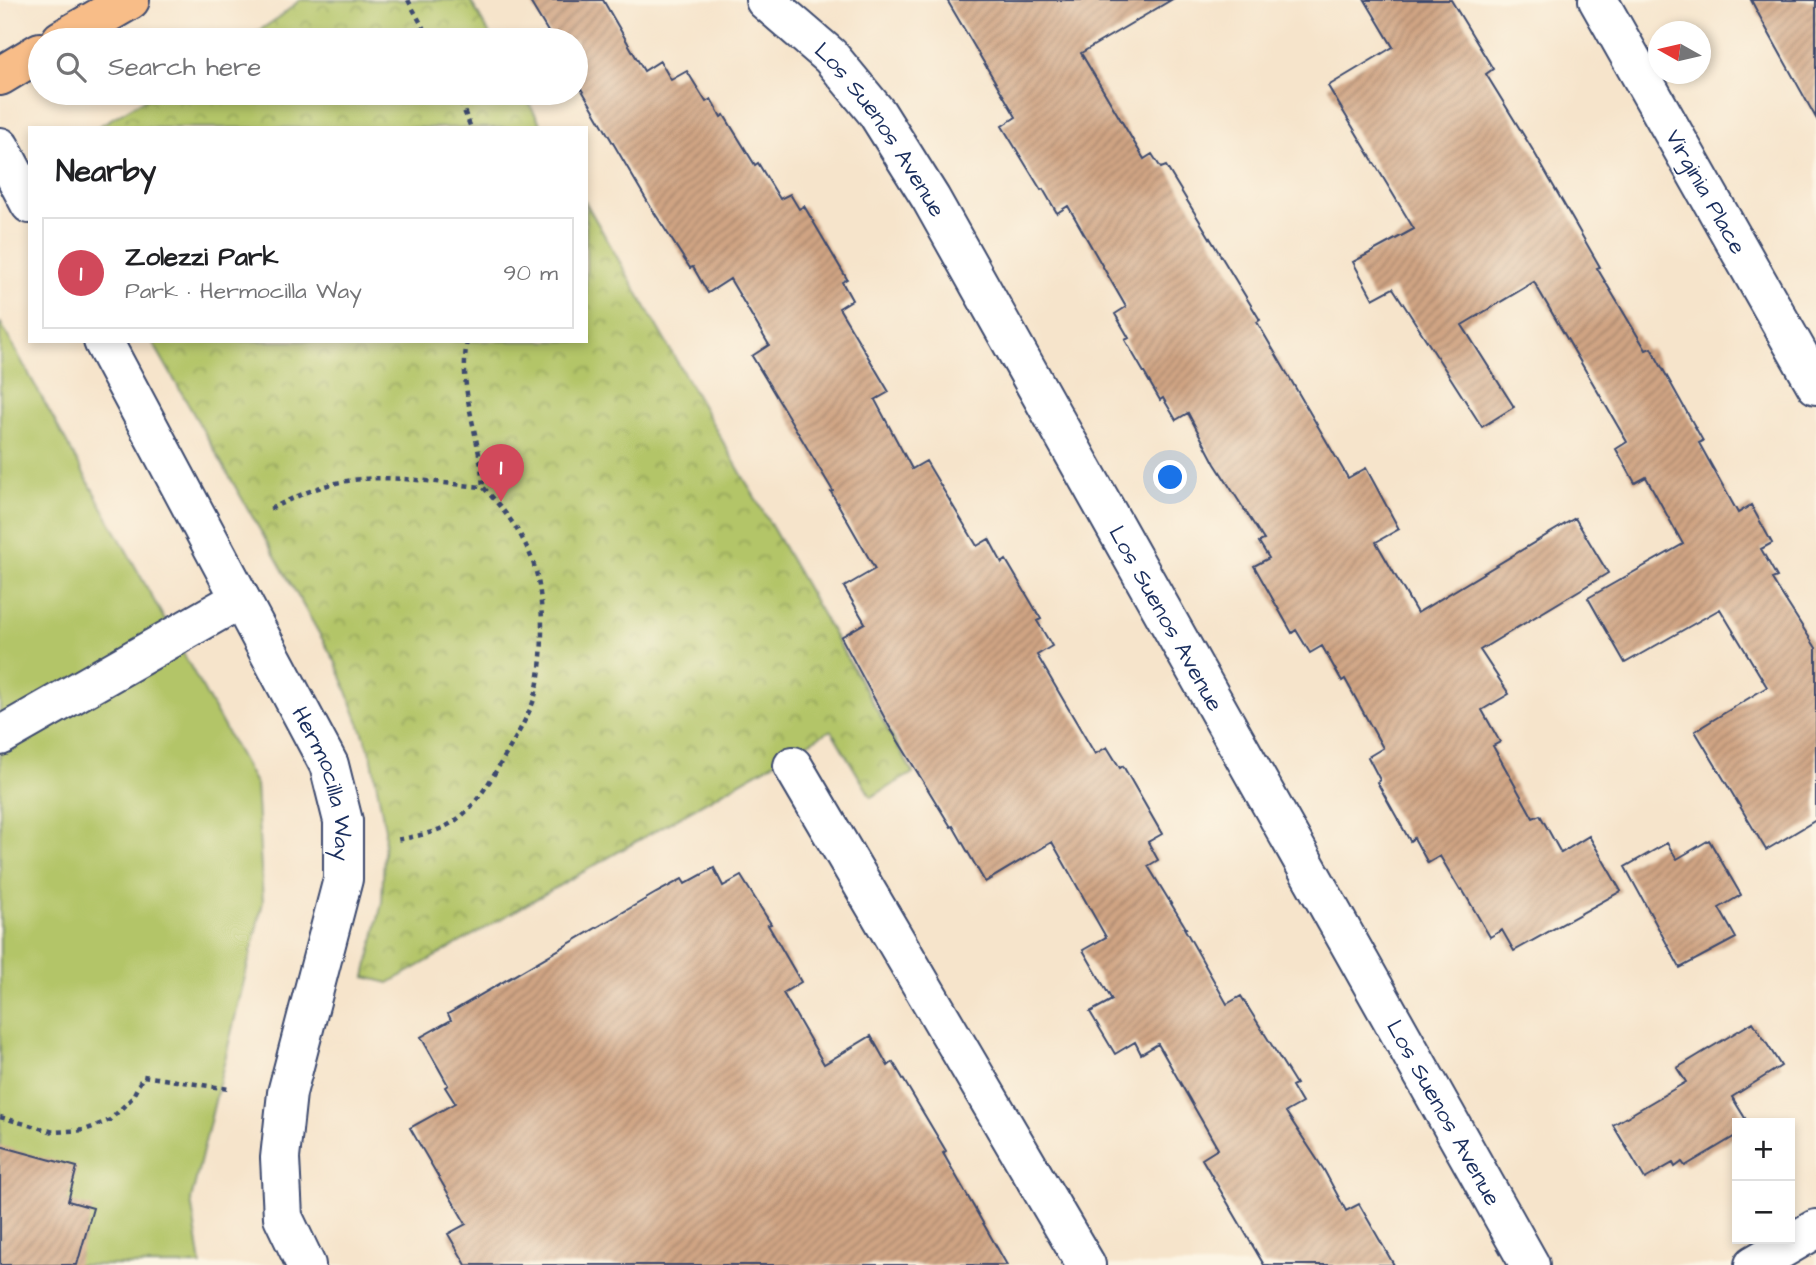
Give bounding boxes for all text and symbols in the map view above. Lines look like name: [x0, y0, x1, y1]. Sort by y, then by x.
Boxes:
north arrow: [1648, 21, 1711, 84]
search box: [28, 28, 588, 105]
street label: Los Suenos Avenue: [807, 35, 953, 223]
icon: search: [52, 48, 90, 86]
text: Search here: [108, 49, 261, 85]
street label: Virginia Place: [1657, 124, 1754, 260]
text: Nearby: [56, 151, 156, 193]
text: Zolezzi Park: [125, 239, 278, 275]
text: 1: [80, 257, 82, 289]
text: 90 m: [503, 257, 558, 289]
text: Park · Hermocilla Way: [125, 275, 362, 307]
pin: 1: [478, 444, 524, 502]
your location: [1153, 460, 1187, 494]
street label: Los Suenos Avenue: [1101, 520, 1231, 717]
street label: Hermocilla Way: [284, 701, 358, 861]
street label: Los Suenos Avenue: [1378, 1014, 1508, 1212]
map controls: [1732, 1118, 1795, 1244]
button: +: [1732, 1118, 1795, 1181]
button: −: [1732, 1181, 1795, 1244]

